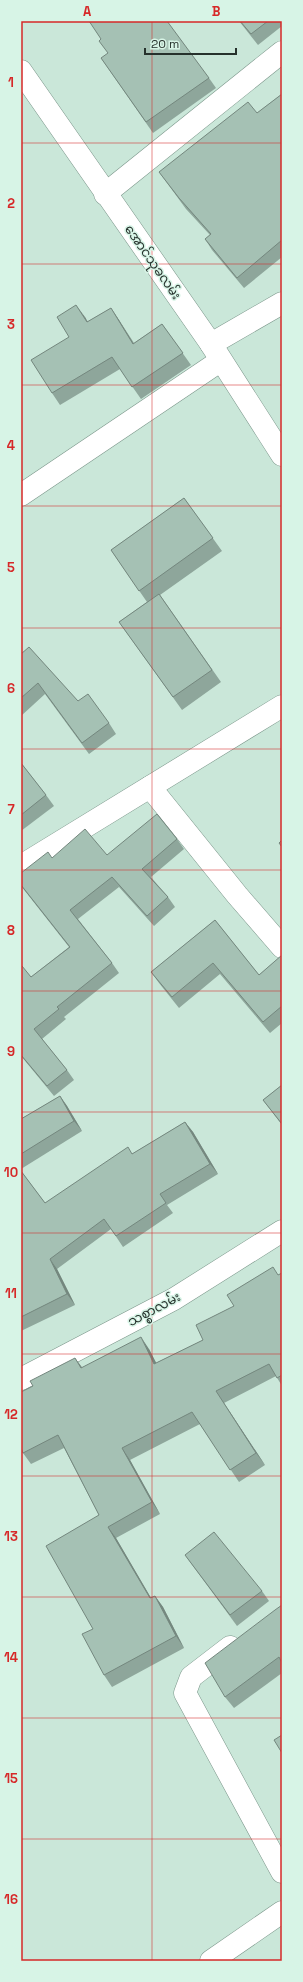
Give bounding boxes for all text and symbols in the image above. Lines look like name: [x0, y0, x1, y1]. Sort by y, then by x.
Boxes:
text: A: [83, 3, 92, 20]
text: B: [212, 3, 221, 20]
scale bar: [145, 30, 236, 56]
text: 20 m: [151, 36, 179, 52]
text: 1: [8, 74, 14, 91]
text: 2: [7, 195, 15, 212]
street label: အောင်သုခလမ်း: [119, 221, 185, 304]
text: 3: [7, 316, 15, 333]
text: 4: [7, 437, 15, 454]
text: 5: [7, 559, 15, 576]
text: 6: [7, 680, 15, 697]
text: 7: [7, 801, 15, 818]
text: 8: [7, 922, 15, 939]
text: 9: [7, 1043, 15, 1060]
text: 10: [4, 1164, 18, 1181]
text: 11: [5, 1285, 17, 1302]
street label: သစ္စာလမ်း: [125, 1288, 184, 1332]
text: 12: [4, 1406, 18, 1423]
text: 13: [4, 1528, 18, 1545]
text: 14: [4, 1649, 18, 1666]
text: 15: [4, 1770, 18, 1787]
text: 16: [4, 1891, 18, 1908]

